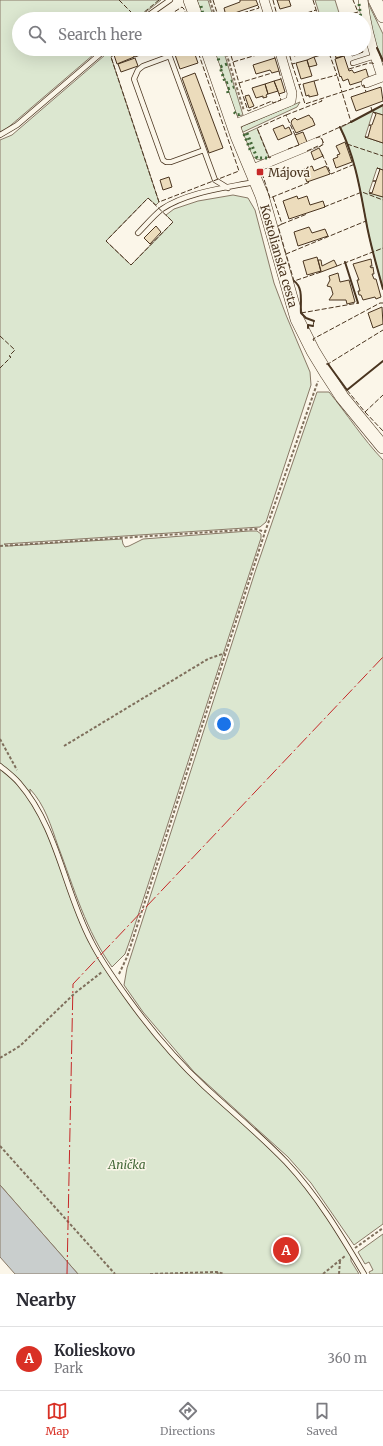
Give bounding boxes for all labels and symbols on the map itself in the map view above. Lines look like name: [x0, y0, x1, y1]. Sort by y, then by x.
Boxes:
place label: Májová: [268, 165, 311, 180]
marker: Májová: [255, 167, 265, 177]
street label: Kostolianska cesta: [257, 203, 301, 310]
your location: [214, 714, 234, 734]
park label: Anička: [107, 1157, 146, 1172]
pin: A: [273, 1235, 299, 1265]

